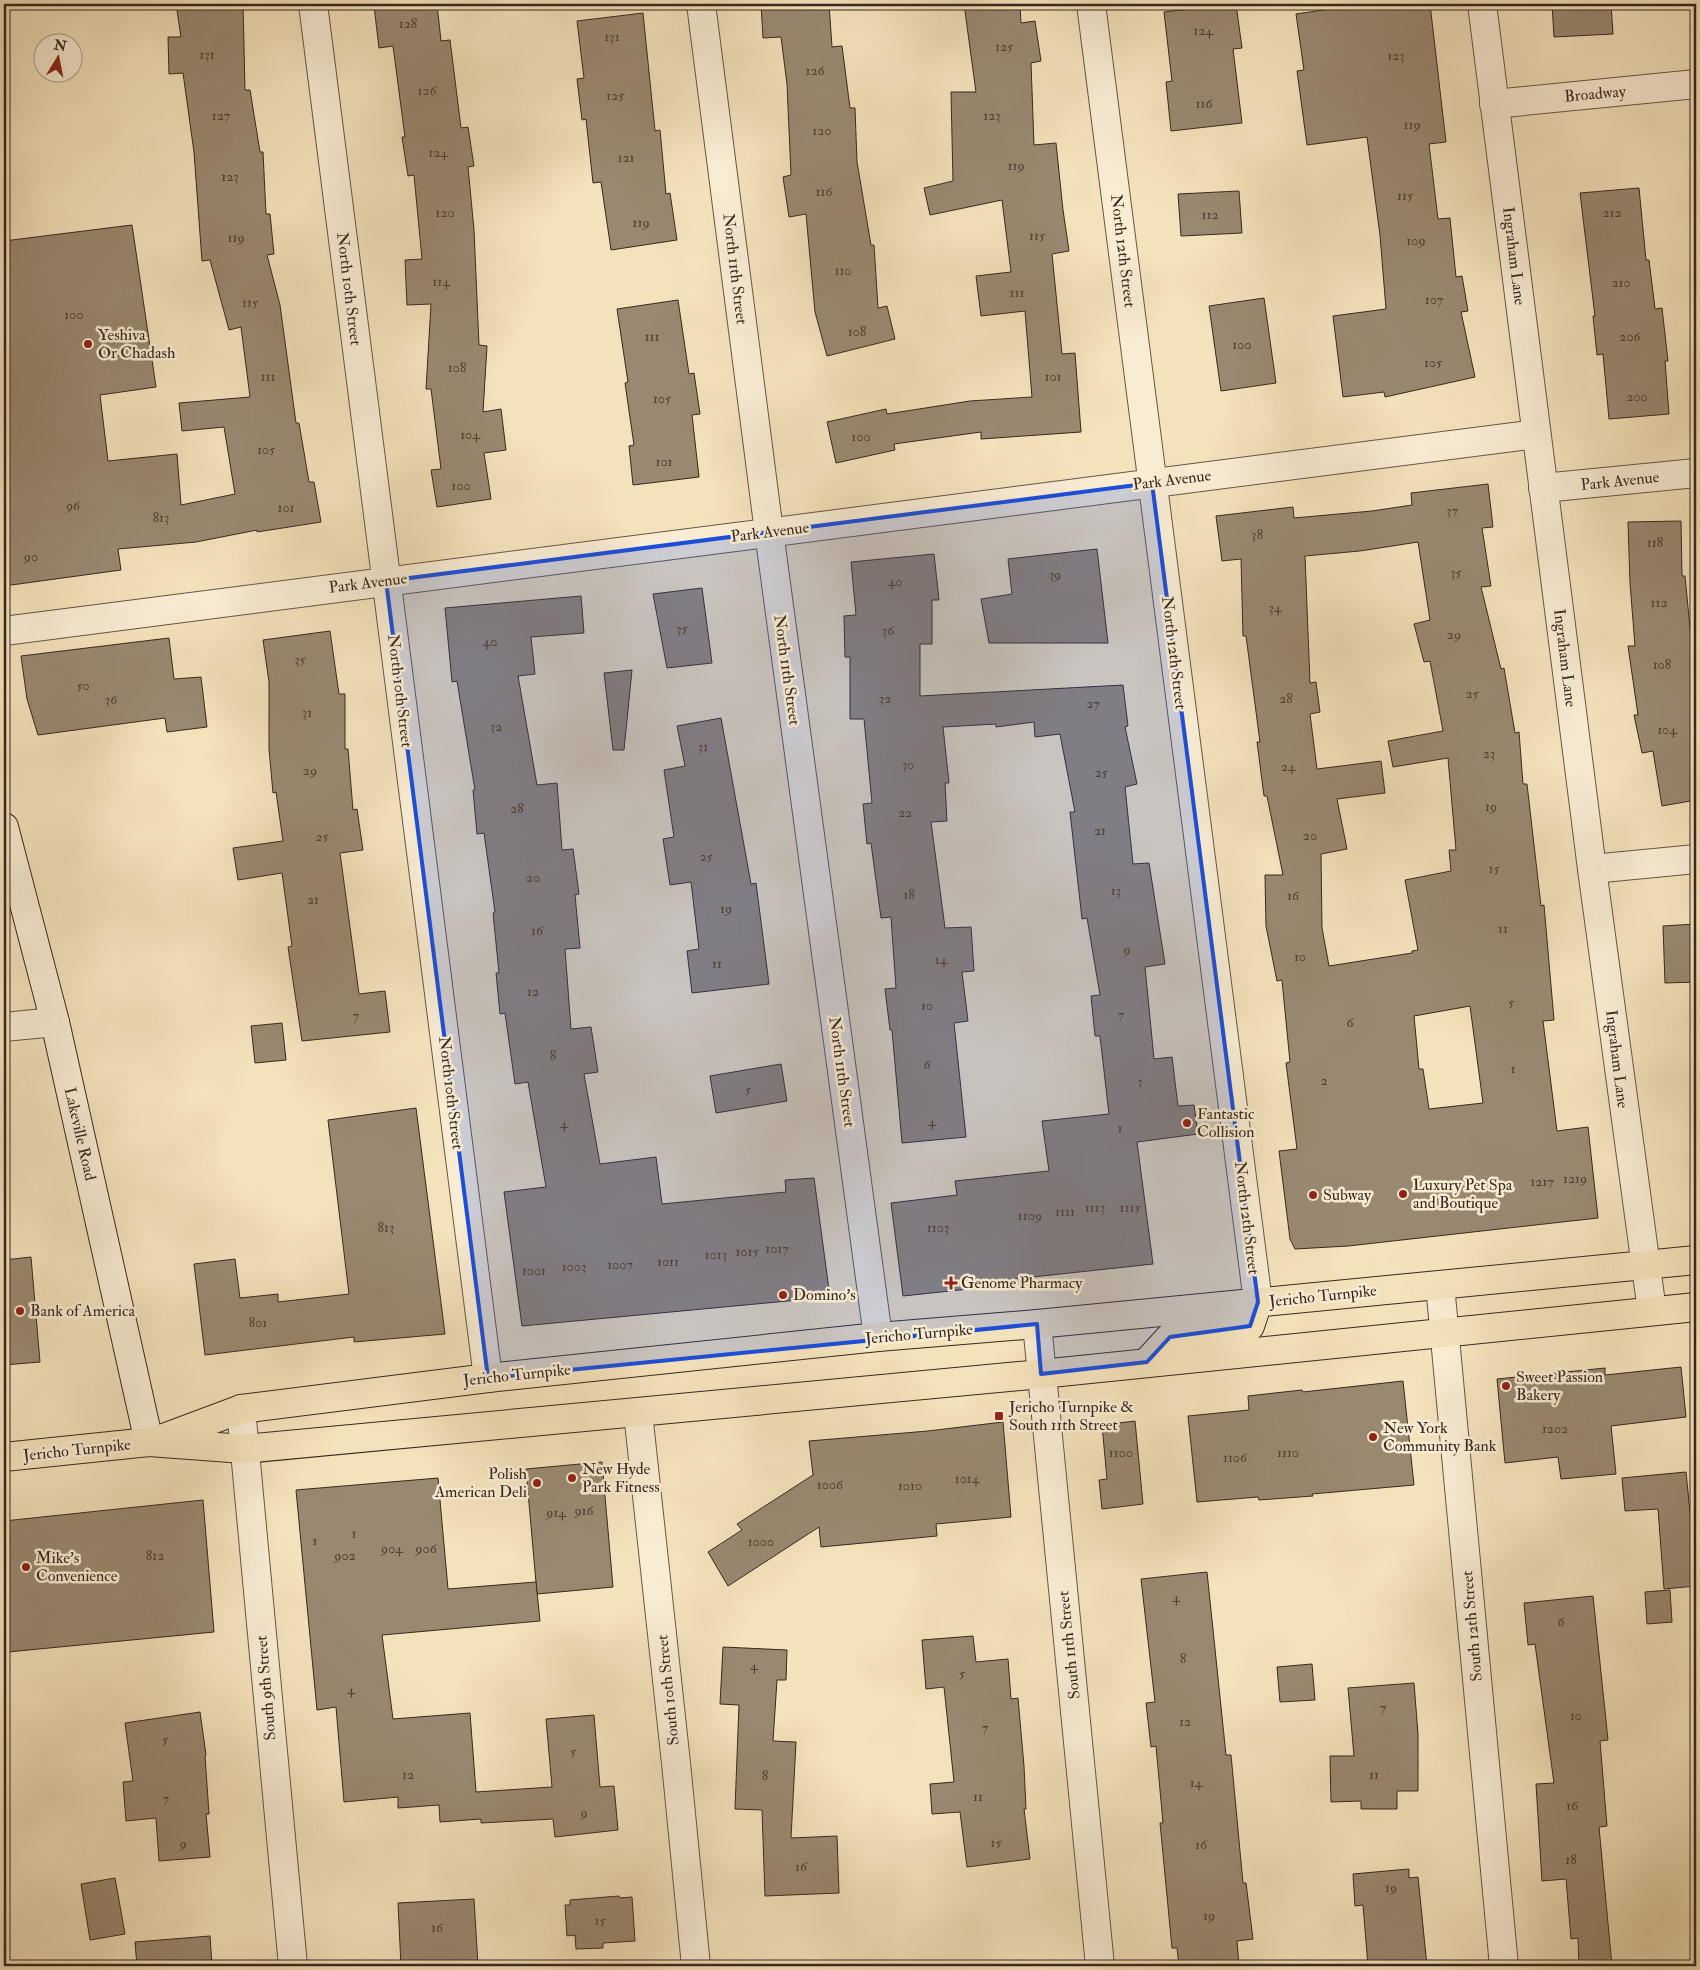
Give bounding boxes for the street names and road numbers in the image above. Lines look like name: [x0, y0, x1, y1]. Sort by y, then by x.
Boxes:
street label: Broadway: [1563, 81, 1628, 107]
street label: North 12th Street: [1106, 193, 1140, 309]
street label: Ingraham Lane: [1498, 206, 1530, 307]
street label: North 11th Street: [718, 212, 752, 326]
street label: North 10th Street: [332, 231, 366, 347]
street label: Park Avenue: [1132, 465, 1213, 495]
street label: Park Avenue: [1580, 467, 1661, 495]
street label: Park Avenue: [730, 517, 811, 547]
street label: Park Avenue: [328, 568, 409, 598]
street label: North 12th Street: [1157, 595, 1191, 711]
street label: Ingraham Lane: [1549, 608, 1581, 709]
street label: North 11th Street: [769, 613, 805, 727]
street label: North 10th Street: [383, 633, 417, 749]
street label: Ingraham Lane: [1601, 1009, 1633, 1110]
street label: North 11th Street: [824, 1015, 860, 1129]
street label: North 10th Street: [434, 1035, 468, 1151]
street label: Lakeville Road: [60, 1085, 100, 1183]
street label: North 12th Street: [1230, 1160, 1264, 1276]
street label: Jericho Turnpike: [1267, 1280, 1378, 1313]
street label: Jericho Turnpike: [863, 1319, 974, 1350]
street label: Jericho Turnpike: [461, 1359, 572, 1392]
street label: Jericho Turnpike: [21, 1434, 132, 1467]
street label: South 12th Street: [1457, 1570, 1487, 1682]
street label: South 11th Street: [1053, 1590, 1085, 1700]
street label: South 10th Street: [652, 1634, 684, 1746]
street label: South 9th Street: [251, 1635, 281, 1741]

